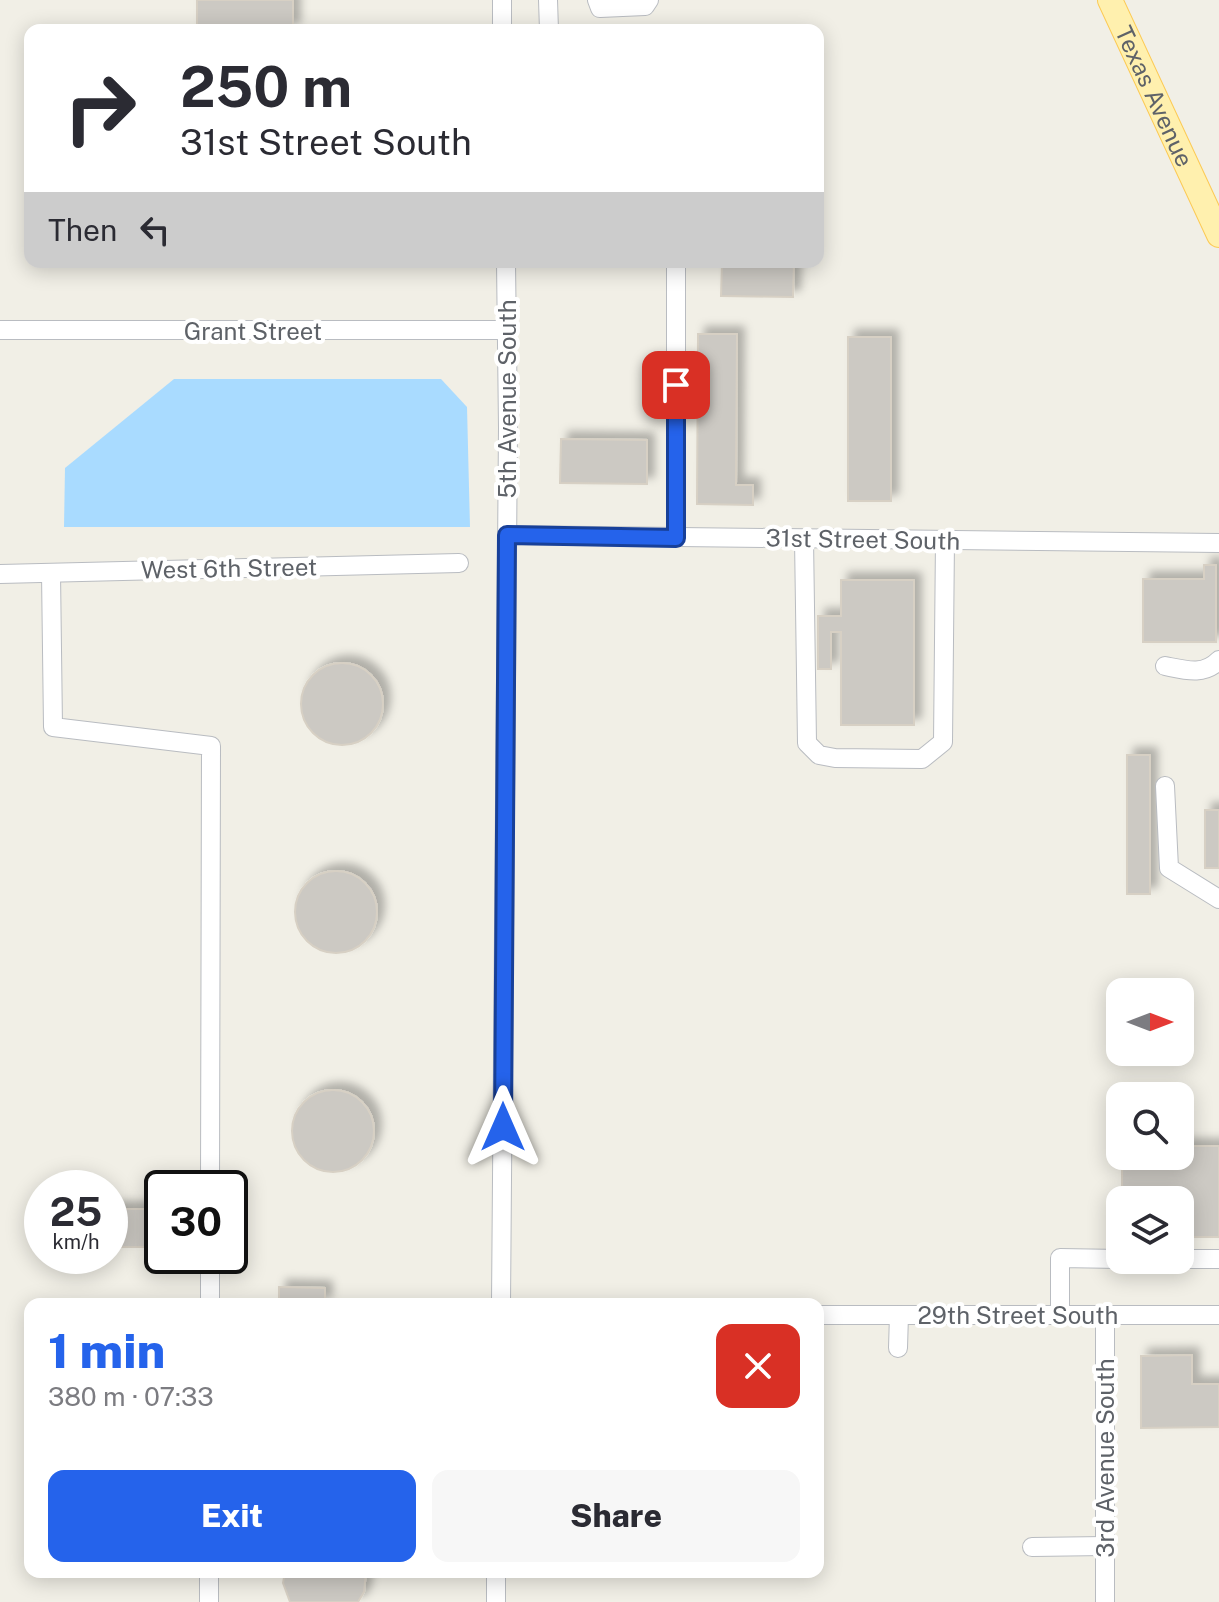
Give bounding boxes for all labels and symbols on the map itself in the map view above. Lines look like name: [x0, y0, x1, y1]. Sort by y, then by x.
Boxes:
street label: Texas Avenue: [1110, 21, 1199, 171]
street label: 5th Avenue South: [493, 299, 521, 499]
street label: Grant Street: [184, 317, 322, 345]
pin: [642, 351, 710, 419]
street label: 31st Street South: [765, 523, 961, 555]
street label: West 6th Street: [141, 552, 317, 584]
north arrow: [1106, 978, 1194, 1066]
position arrow: [461, 1085, 545, 1169]
speed limit sign: 30: [144, 1170, 248, 1274]
street label: 29th Street South: [918, 1301, 1118, 1329]
street label: 3rd Avenue South: [1091, 1358, 1119, 1558]

